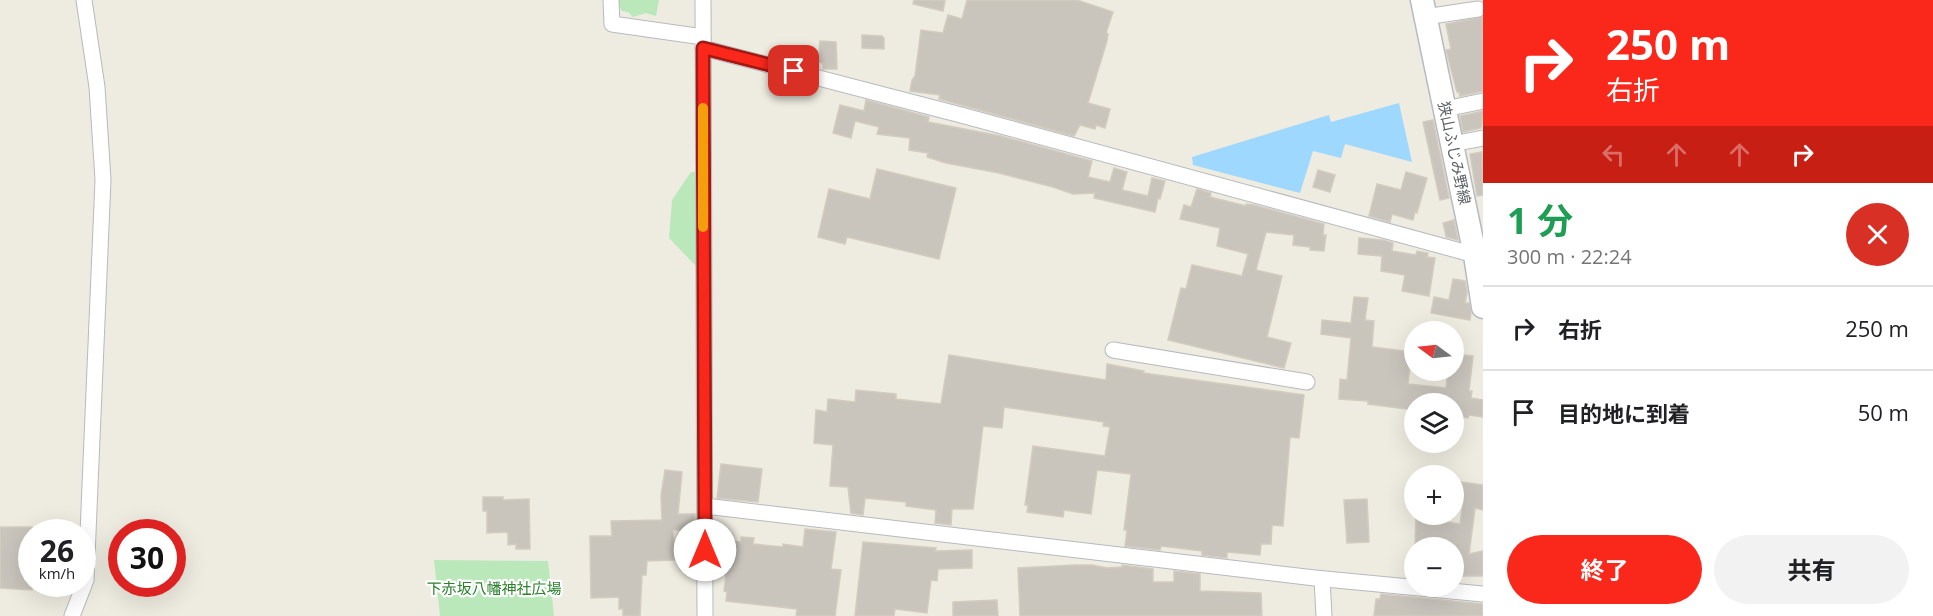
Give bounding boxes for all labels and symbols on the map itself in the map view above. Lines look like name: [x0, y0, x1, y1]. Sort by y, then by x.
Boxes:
pin: [768, 45, 819, 96]
street label: 狭山ふじみ野線: [1434, 99, 1476, 206]
north arrow: [1404, 321, 1464, 381]
position arrow: [673, 518, 737, 582]
speed limit sign: 30: [108, 519, 186, 597]
park label: 下赤坂八幡神社広場: [426, 578, 562, 598]

